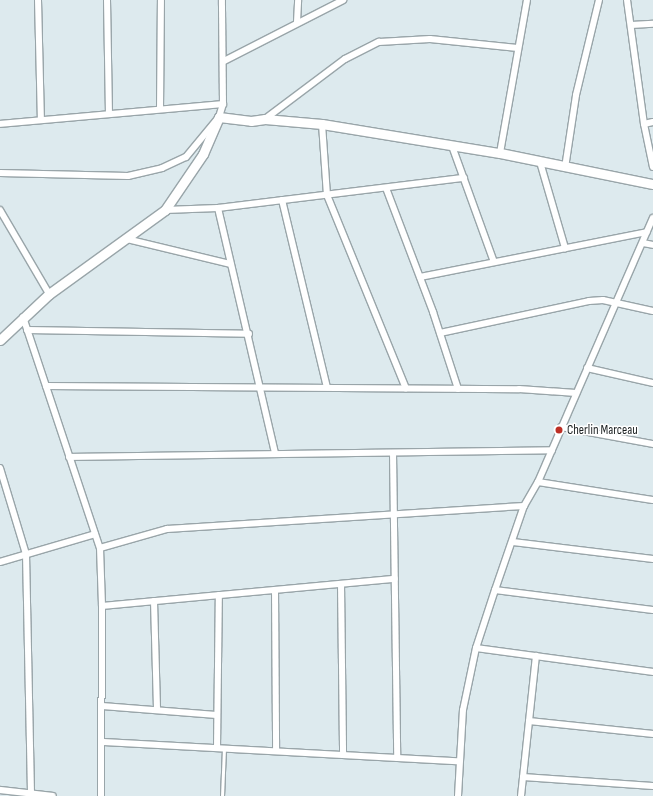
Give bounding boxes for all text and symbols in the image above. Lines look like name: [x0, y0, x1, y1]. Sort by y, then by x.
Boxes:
place label: Cherlin Marceau: [567, 422, 638, 438]
marker: Cherlin Marceau: [554, 425, 564, 435]

